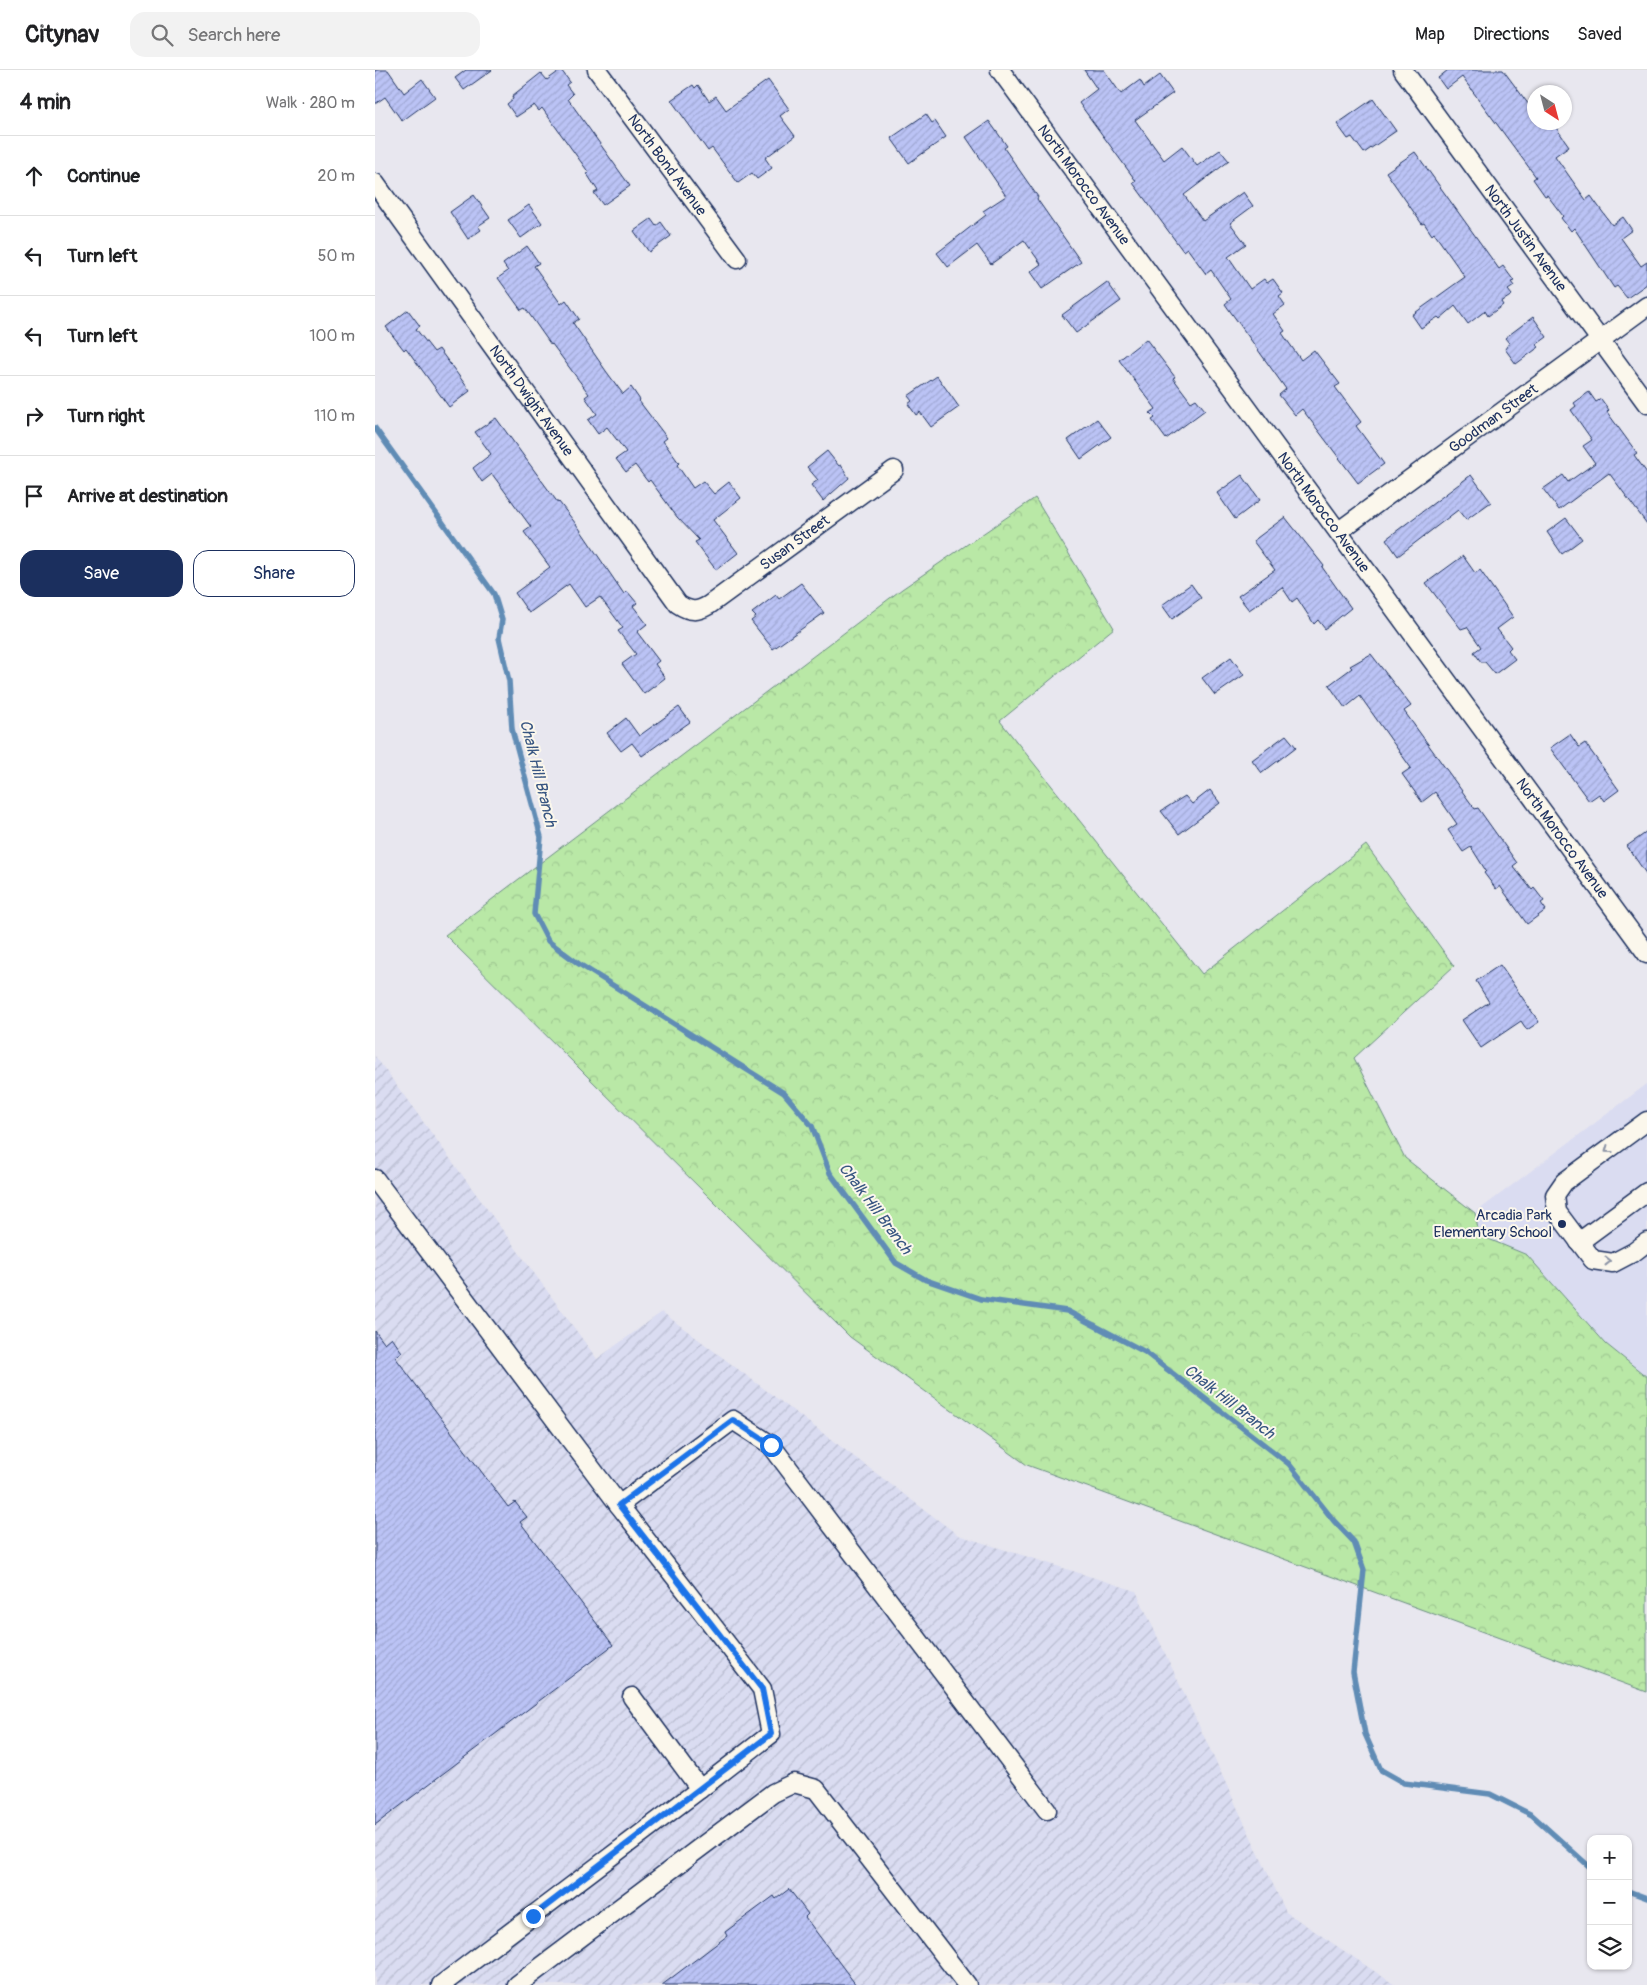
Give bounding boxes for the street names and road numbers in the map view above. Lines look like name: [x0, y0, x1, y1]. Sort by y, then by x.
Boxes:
street label: North Bond Avenue: [623, 111, 711, 220]
street label: North Morocco Avenue: [1033, 121, 1134, 249]
street label: North Justin Avenue: [1480, 181, 1571, 296]
street label: North Dwight Avenue: [485, 342, 578, 461]
street label: Goodman Street: [1445, 379, 1543, 458]
street label: North Morocco Avenue: [1273, 449, 1374, 577]
street label: Susan Street: [756, 511, 834, 575]
street label: North Morocco Avenue: [1511, 775, 1613, 903]

